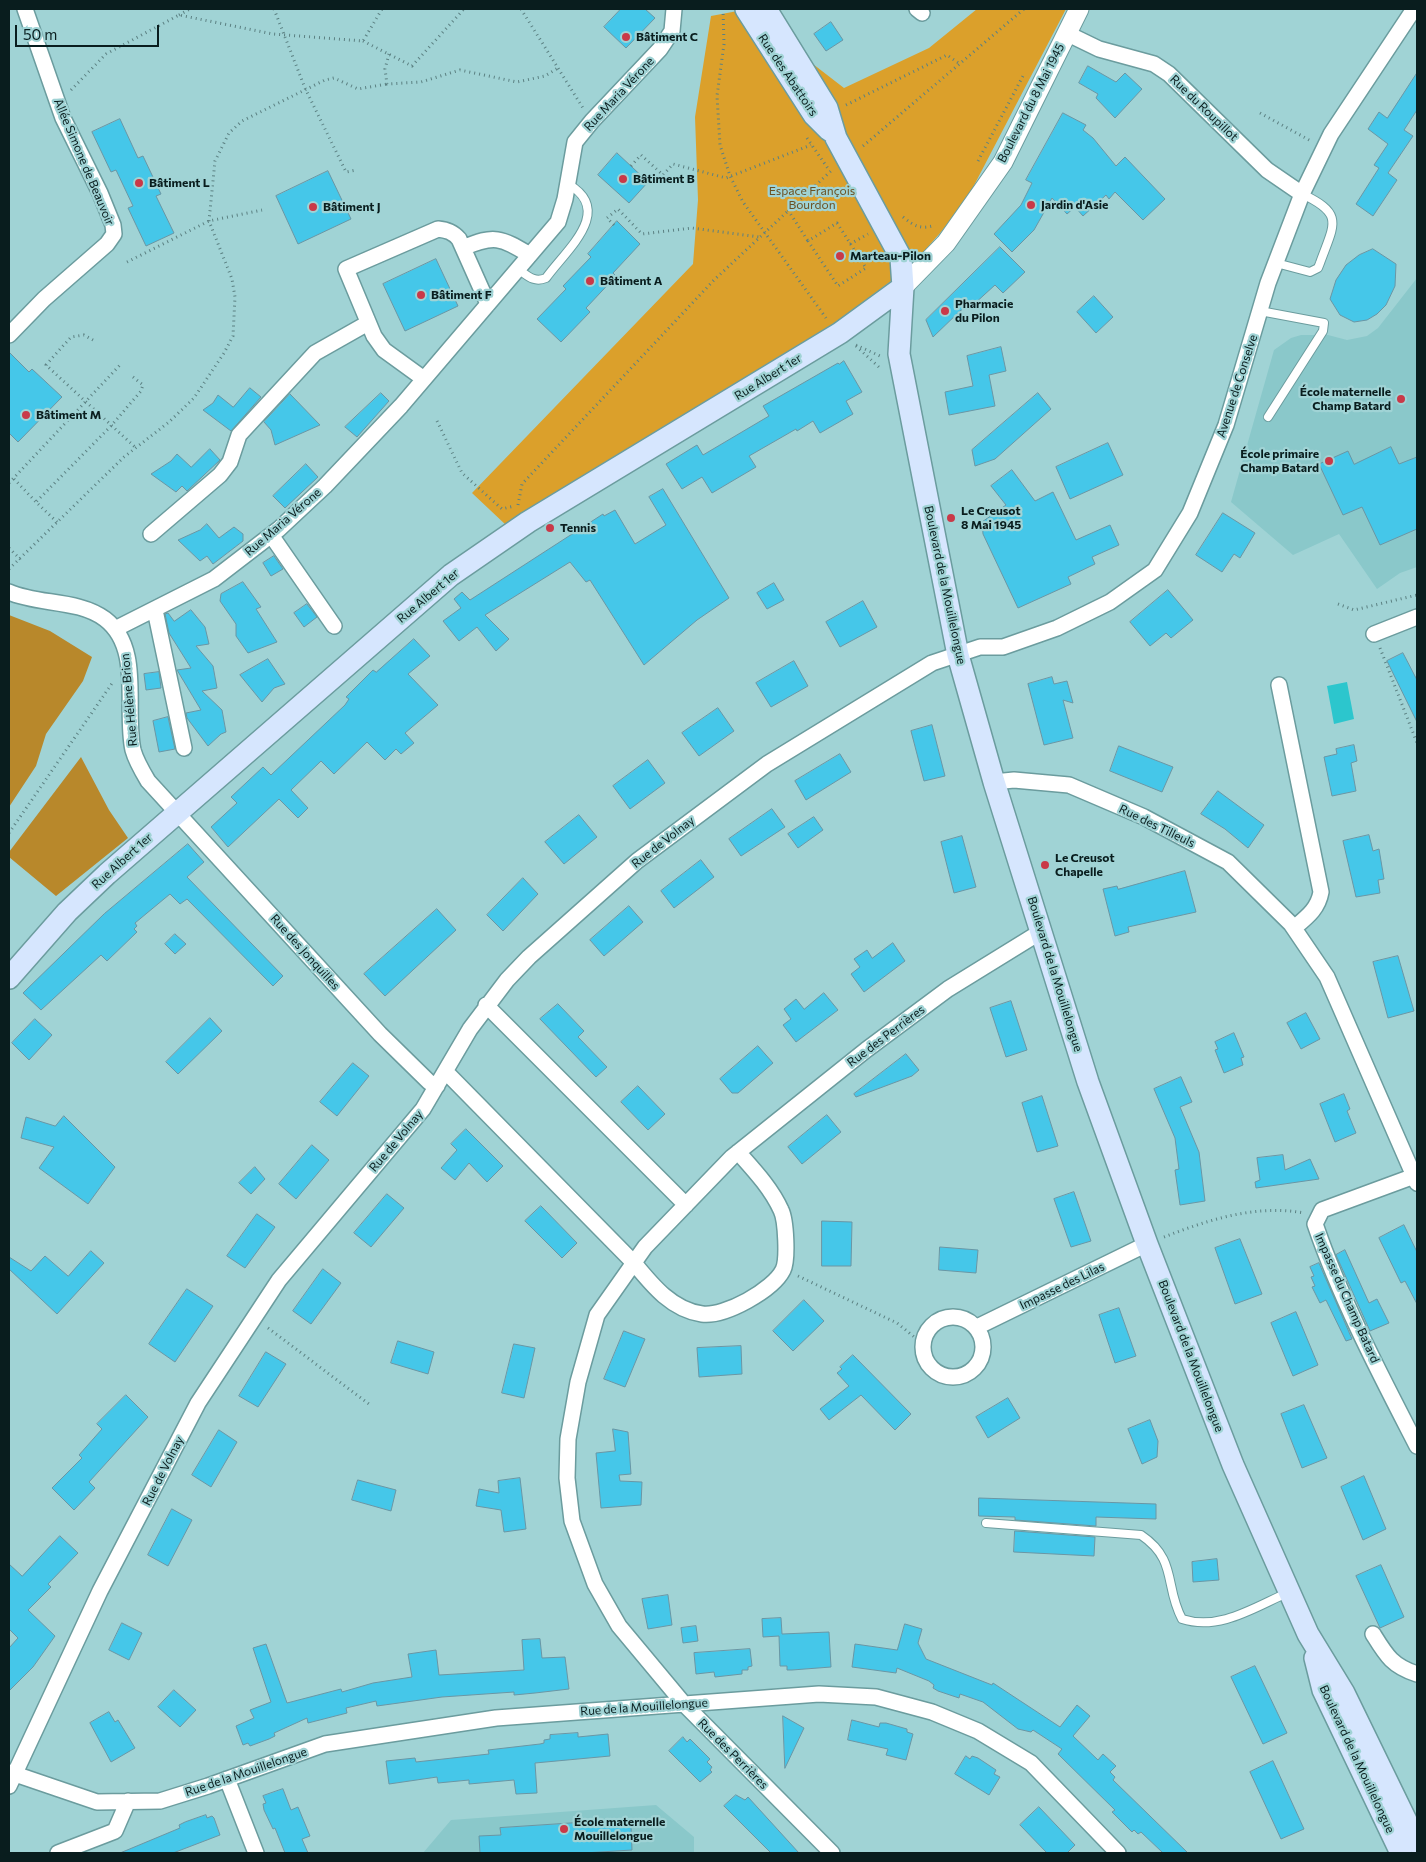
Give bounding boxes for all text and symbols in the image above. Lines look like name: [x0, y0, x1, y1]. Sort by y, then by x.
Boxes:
scale bar: [18, 15, 161, 47]
text: 50 m: [23, 25, 57, 43]
place label: Bâtiment C: [636, 30, 698, 44]
marker: Bâtiment C: [620, 31, 632, 43]
street label: Rue des Abattoirs: [755, 31, 821, 119]
street label: Boulevard du 8 Mai 1945: [995, 41, 1067, 165]
street label: Rue Maria Vérone: [581, 54, 657, 134]
street label: Rue du Roupillot: [1167, 72, 1241, 144]
street label: Allée Simone de Beauvoir: [51, 96, 117, 228]
place label: Bâtiment B: [633, 172, 695, 186]
marker: Bâtiment B: [617, 173, 629, 185]
place label: Bâtiment L: [149, 176, 210, 190]
marker: Bâtiment L: [133, 177, 145, 189]
park label: Espace François Bourdon: [769, 184, 855, 212]
place label: Jardin d'Asie: [1041, 198, 1108, 212]
marker: Jardin d'Asie: [1025, 199, 1037, 211]
place label: Bâtiment J: [323, 200, 381, 214]
marker: Bâtiment J: [307, 201, 319, 213]
place label: Marteau-Pilon: [850, 249, 931, 263]
marker: Marteau-Pilon: [834, 250, 846, 262]
place label: Bâtiment A: [600, 274, 662, 288]
marker: Bâtiment A: [584, 275, 596, 287]
place label: Bâtiment F: [431, 288, 492, 302]
marker: Bâtiment F: [415, 289, 427, 301]
place label: Pharmacie du Pilon: [955, 297, 1013, 325]
marker: Pharmacie du Pilon: [939, 305, 951, 317]
street label: Avenue de Conselve: [1214, 333, 1260, 439]
street label: Rue Albert 1er: [732, 351, 804, 403]
place label: École maternelle Champ Batard: [1300, 385, 1391, 413]
marker: École maternelle Champ Batard: [1395, 393, 1407, 405]
place label: Bâtiment M: [36, 408, 101, 422]
marker: Bâtiment M: [20, 409, 32, 421]
place label: École primaire Champ Batard: [1240, 447, 1319, 475]
marker: École primaire Champ Batard: [1323, 455, 1335, 467]
street label: Rue Maria Vérone: [242, 485, 324, 559]
street label: Boulevard de la Mouillelongue: [921, 504, 969, 666]
place label: Le Creusot 8 Mai 1945: [961, 504, 1021, 532]
marker: Le Creusot 8 Mai 1945: [945, 512, 957, 524]
place label: Tennis: [560, 521, 596, 535]
marker: Tennis: [544, 522, 556, 534]
street label: Rue Albert 1er: [394, 566, 462, 626]
street label: Rue Hélène Brion: [118, 653, 140, 747]
street label: Rue des Tilleuls: [1117, 801, 1197, 851]
street label: Rue de Volnay: [629, 813, 697, 871]
street label: Rue Albert 1er: [89, 830, 155, 892]
place label: Le Creusot Chapelle: [1055, 851, 1115, 879]
marker: Le Creusot Chapelle: [1039, 859, 1051, 871]
street label: Boulevard de la Mouillelongue: [1024, 895, 1086, 1053]
street label: Rue des Jonquilles: [267, 911, 343, 993]
street label: Rue des Perrières: [844, 1002, 928, 1070]
street label: Rue de Volnay: [366, 1107, 426, 1175]
street label: Impasse du Champ Batard: [1312, 1231, 1382, 1365]
street label: Impasse des Lilas: [1017, 1259, 1107, 1313]
street label: Boulevard de la Mouillelongue: [1155, 1278, 1227, 1434]
street label: Rue de Volnay: [139, 1434, 187, 1508]
street label: Boulevard de la Mouillelongue: [1316, 1683, 1398, 1835]
street label: Rue de la Mouillelongue: [580, 1695, 708, 1719]
street label: Rue des Perrières: [695, 1716, 771, 1792]
street label: Rue de la Mouillelongue: [183, 1744, 309, 1800]
place label: École maternelle Mouillelongue: [574, 1815, 665, 1843]
marker: École maternelle Mouillelongue: [558, 1823, 570, 1835]

